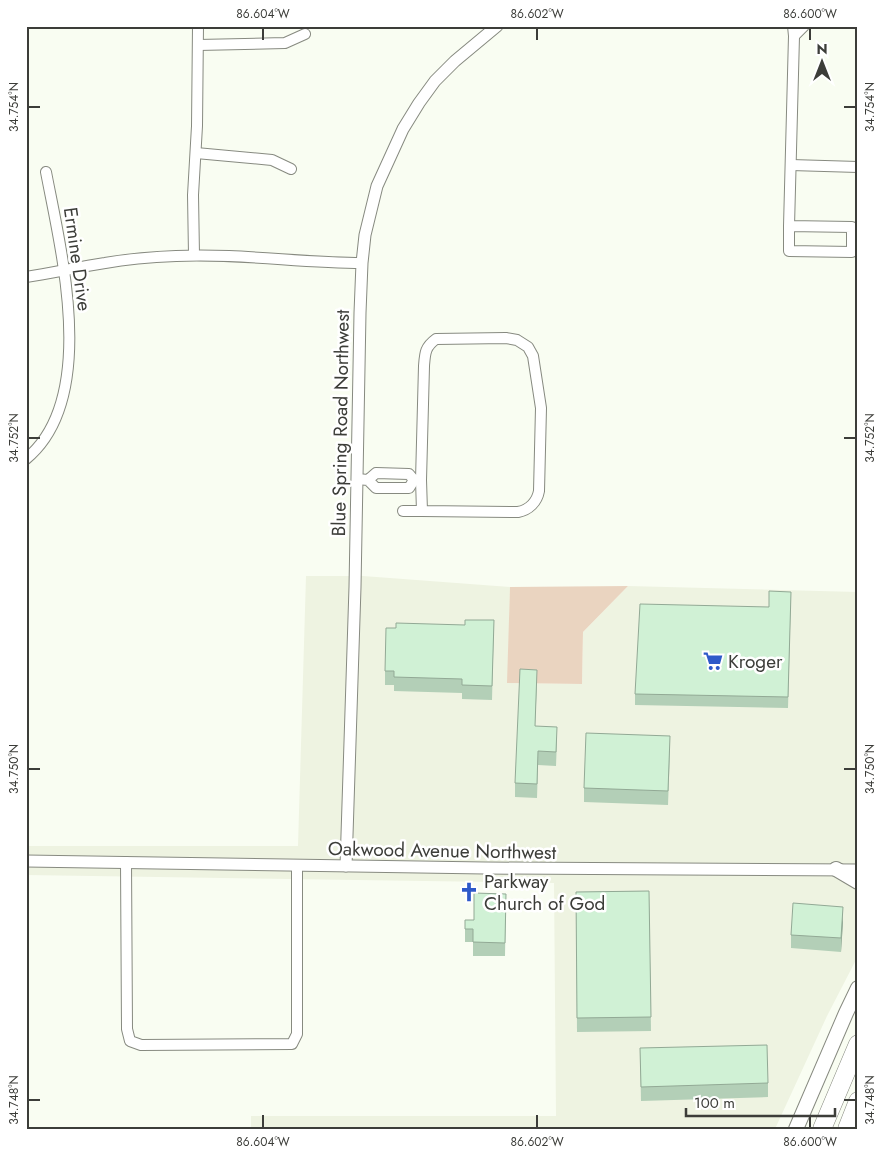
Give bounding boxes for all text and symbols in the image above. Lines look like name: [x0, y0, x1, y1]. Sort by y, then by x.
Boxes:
text: 86.604°W: [236, 5, 290, 23]
text: 86.602°W: [510, 5, 564, 23]
text: 86.600°W: [783, 5, 837, 23]
north arrow: [796, 38, 846, 88]
text: N: [816, 39, 828, 59]
text: 34.754°N: [5, 82, 23, 132]
text: 34.754°N: [861, 82, 879, 132]
street label: Ermine Drive: [57, 205, 98, 313]
street label: Blue Spring Road Northwest: [325, 309, 356, 537]
text: 34.752°N: [5, 413, 23, 463]
text: 34.752°N: [861, 413, 879, 463]
place label: Kroger: [728, 648, 783, 675]
supermarket icon: Kroger: [702, 650, 724, 672]
text: 34.750°N: [5, 744, 23, 794]
text: 34.750°N: [861, 744, 879, 794]
street label: Oakwood Avenue Northwest: [328, 835, 557, 866]
place label: Parkway Church of God: [484, 868, 605, 917]
church icon: Parkway Church of God: [458, 881, 480, 903]
text: 34.748°N: [5, 1075, 23, 1125]
text: 34.748°N: [861, 1075, 879, 1125]
scale bar: [686, 1085, 835, 1117]
text: 100 m: [694, 1092, 735, 1114]
text: 86.604°W: [236, 1133, 290, 1151]
text: 86.602°W: [510, 1133, 564, 1151]
text: 86.600°W: [783, 1133, 837, 1151]

